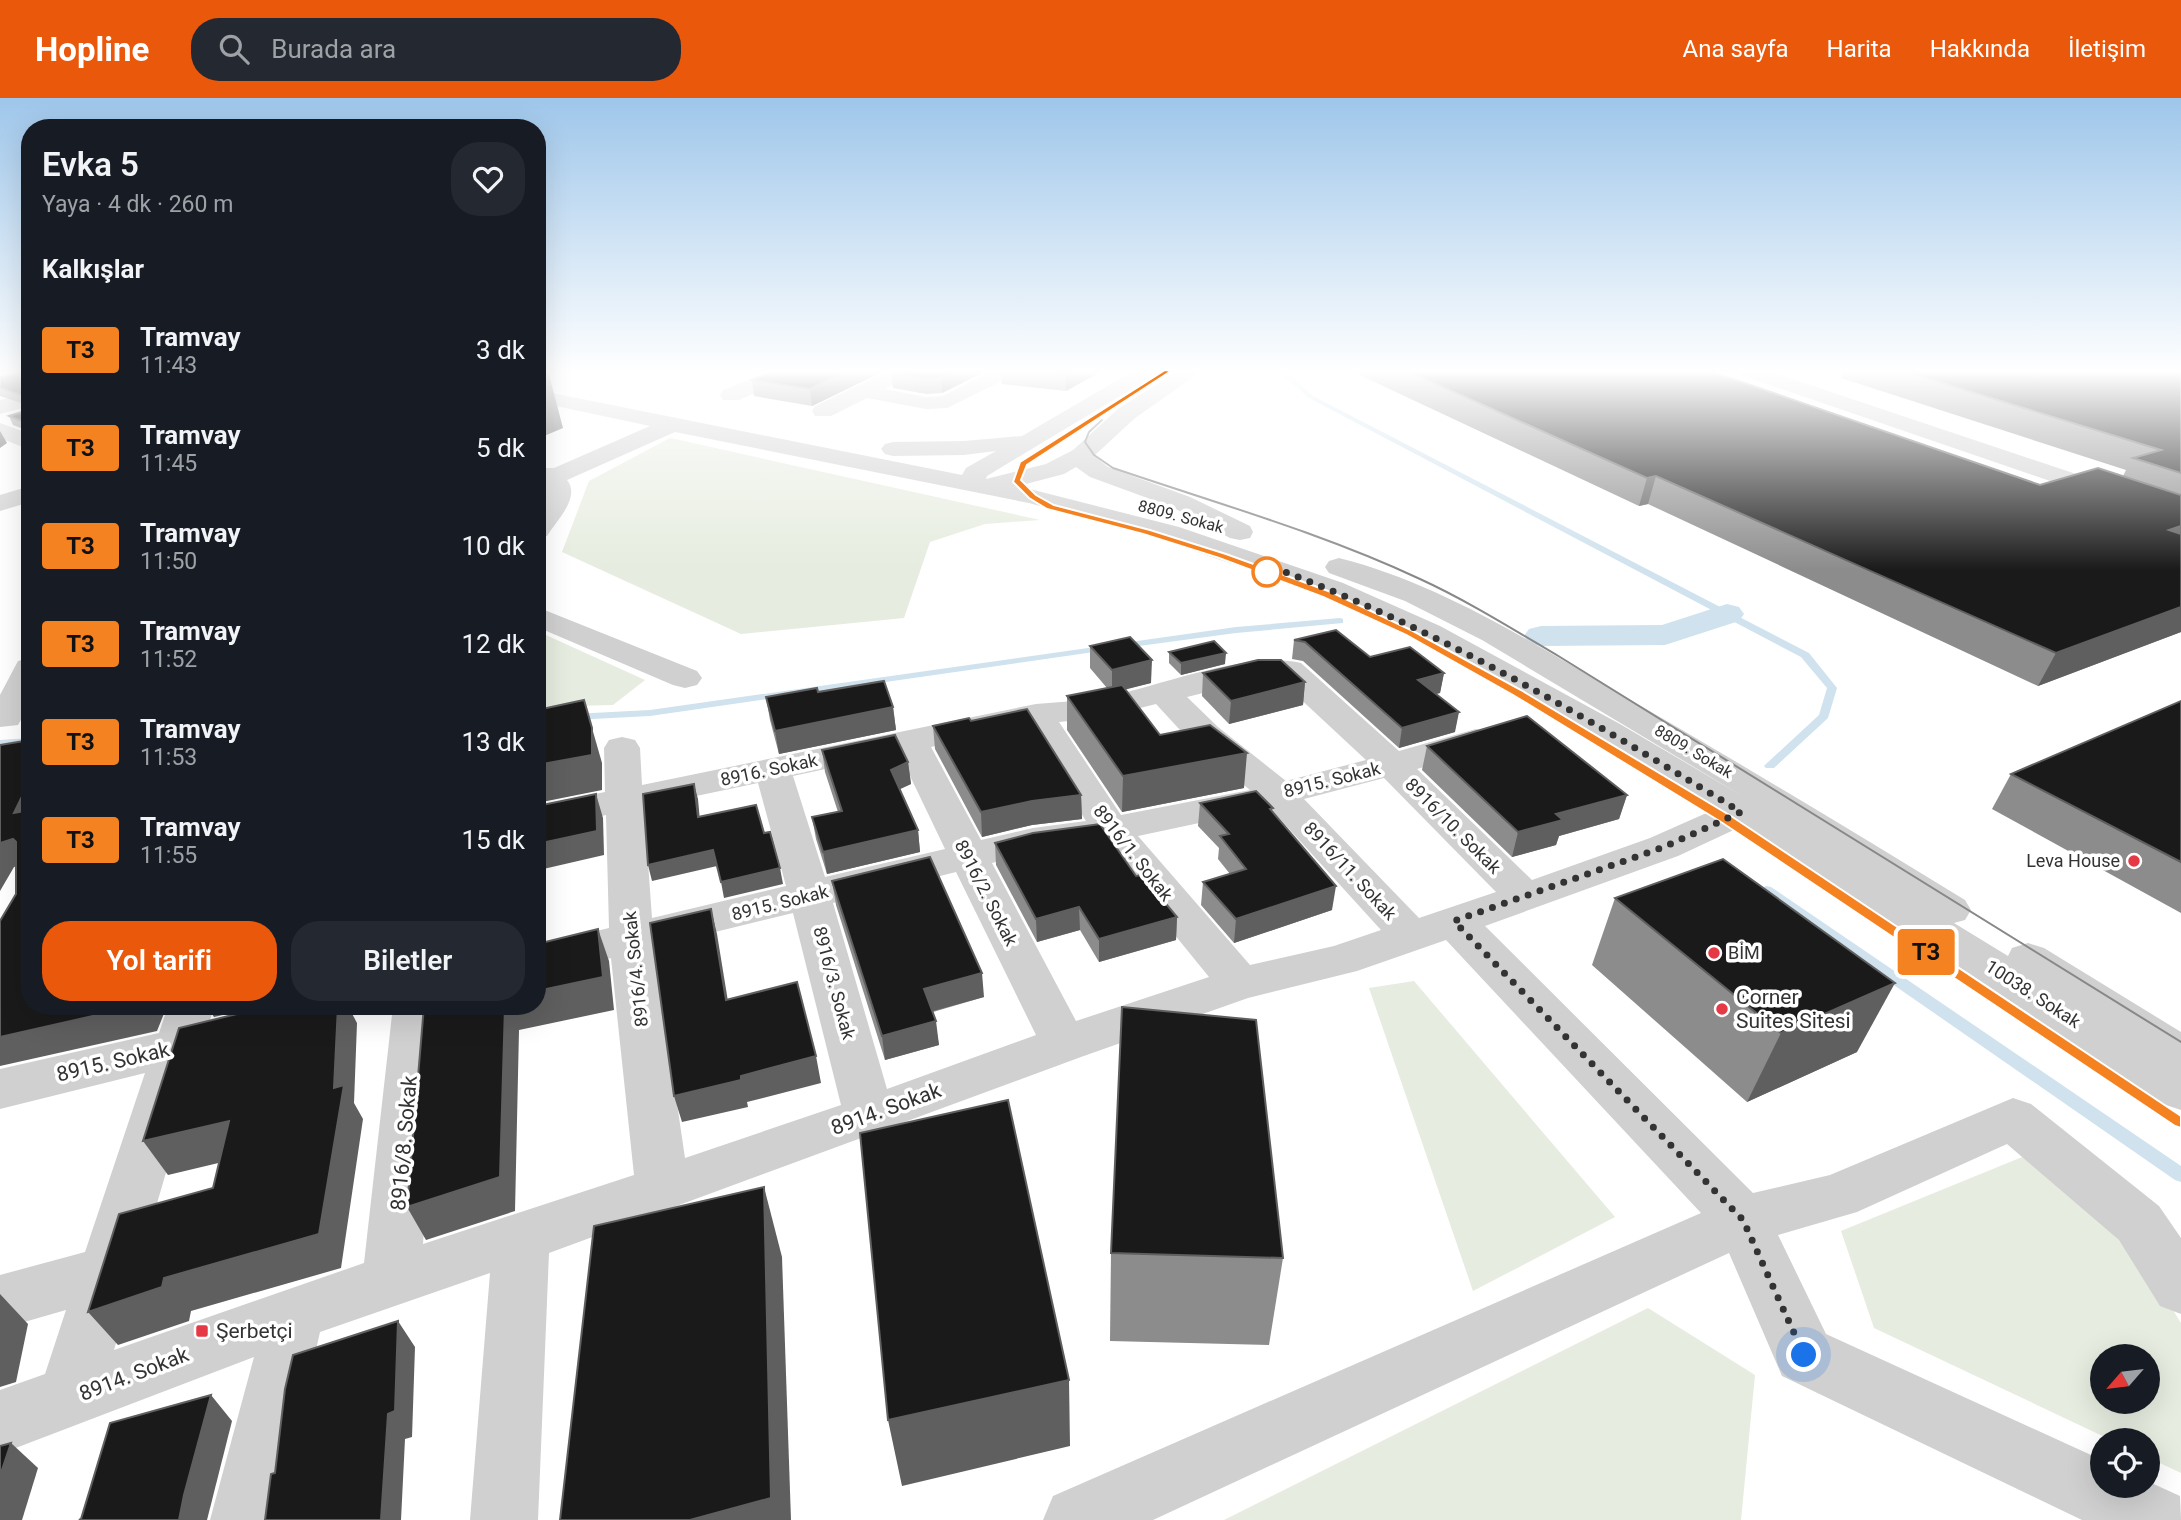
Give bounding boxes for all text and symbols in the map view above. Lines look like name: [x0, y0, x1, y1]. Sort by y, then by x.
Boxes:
search box: [191, 18, 681, 81]
text: Hopline: [35, 30, 149, 69]
icon: search: [215, 30, 253, 68]
text: Burada ara: [271, 34, 396, 64]
text: Ana sayfa: [1683, 35, 1789, 63]
text: Harita: [1827, 35, 1892, 63]
text: Hakkında: [1930, 35, 2030, 63]
text: İletişim: [2068, 35, 2146, 63]
button: heart: [451, 142, 525, 216]
text: Evka 5: [42, 145, 139, 184]
text: Yaya · 4 dk · 260 m: [42, 191, 233, 218]
text: Kalkışlar: [42, 254, 144, 284]
text: Tramvay: [140, 322, 241, 352]
text: 3 dk: [476, 335, 525, 365]
text: T3: [66, 336, 95, 364]
text: 11:43: [140, 352, 197, 379]
text: Tramvay: [140, 420, 241, 450]
text: 5 dk: [476, 433, 525, 463]
text: T3: [66, 434, 95, 462]
text: 11:45: [140, 450, 197, 477]
street label: 8809. Sokak: [1136, 496, 1227, 537]
text: Tramvay: [140, 518, 241, 548]
text: 10 dk: [461, 531, 525, 561]
text: T3: [66, 532, 95, 560]
text: 11:50: [140, 548, 197, 575]
unlabelled marker: [1252, 557, 1282, 587]
text: Tramvay: [140, 616, 241, 646]
text: 12 dk: [461, 629, 525, 659]
text: T3: [66, 630, 95, 658]
text: 11:52: [140, 646, 197, 673]
text: Tramvay: [140, 714, 241, 744]
street label: 8809. Sokak: [1651, 721, 1737, 783]
text: 13 dk: [461, 727, 525, 757]
text: T3: [66, 728, 95, 756]
text: 11:53: [140, 744, 197, 771]
street label: 8916. Sokak: [718, 749, 820, 790]
street label: 8915. Sokak: [1281, 757, 1383, 802]
street label: 8916/10. Sokak: [1401, 774, 1506, 878]
street label: 8916/1. Sokak: [1089, 800, 1178, 906]
text: Tramvay: [140, 812, 241, 842]
street label: 8916/11. Sokak: [1300, 817, 1402, 925]
text: 15 dk: [461, 825, 525, 855]
text: T3: [66, 826, 95, 854]
street label: 8916/2. Sokak: [951, 836, 1023, 950]
text: 11:55: [140, 842, 197, 869]
place label: Leva House: [2026, 850, 2120, 871]
marker: Leva House: [2126, 853, 2142, 869]
street label: 8915. Sokak: [729, 880, 831, 925]
street label: 8916/4. Sokak: [619, 909, 652, 1028]
button: Yol tarifi: [42, 921, 277, 1001]
button: Biletler: [291, 921, 525, 1001]
street label: 8916/3. Sokak: [809, 924, 860, 1043]
line badge: T3: [1895, 929, 1958, 975]
text: T3: [1912, 938, 1940, 966]
place label: BİM: [1728, 942, 1760, 963]
marker: BİM: [1706, 945, 1722, 961]
street label: 10038. Sokak: [1982, 955, 2085, 1032]
place label: Corner Suites Sitesi: [1736, 985, 1851, 1033]
marker: Corner Suites Sitesi: [1714, 1001, 1730, 1017]
street label: 8915. Sokak: [54, 1037, 172, 1087]
street label: 8916/8. Sokak: [386, 1074, 422, 1212]
street label: 8914. Sokak: [828, 1078, 945, 1140]
place label: Şerbetçi: [216, 1319, 293, 1343]
marker: Şerbetçi: [194, 1323, 210, 1339]
your location: [1786, 1337, 1821, 1372]
street label: 8914. Sokak: [76, 1342, 192, 1406]
north arrow: [2090, 1344, 2160, 1414]
map controls: [2090, 1344, 2160, 1498]
button: locate: [2090, 1428, 2160, 1498]

